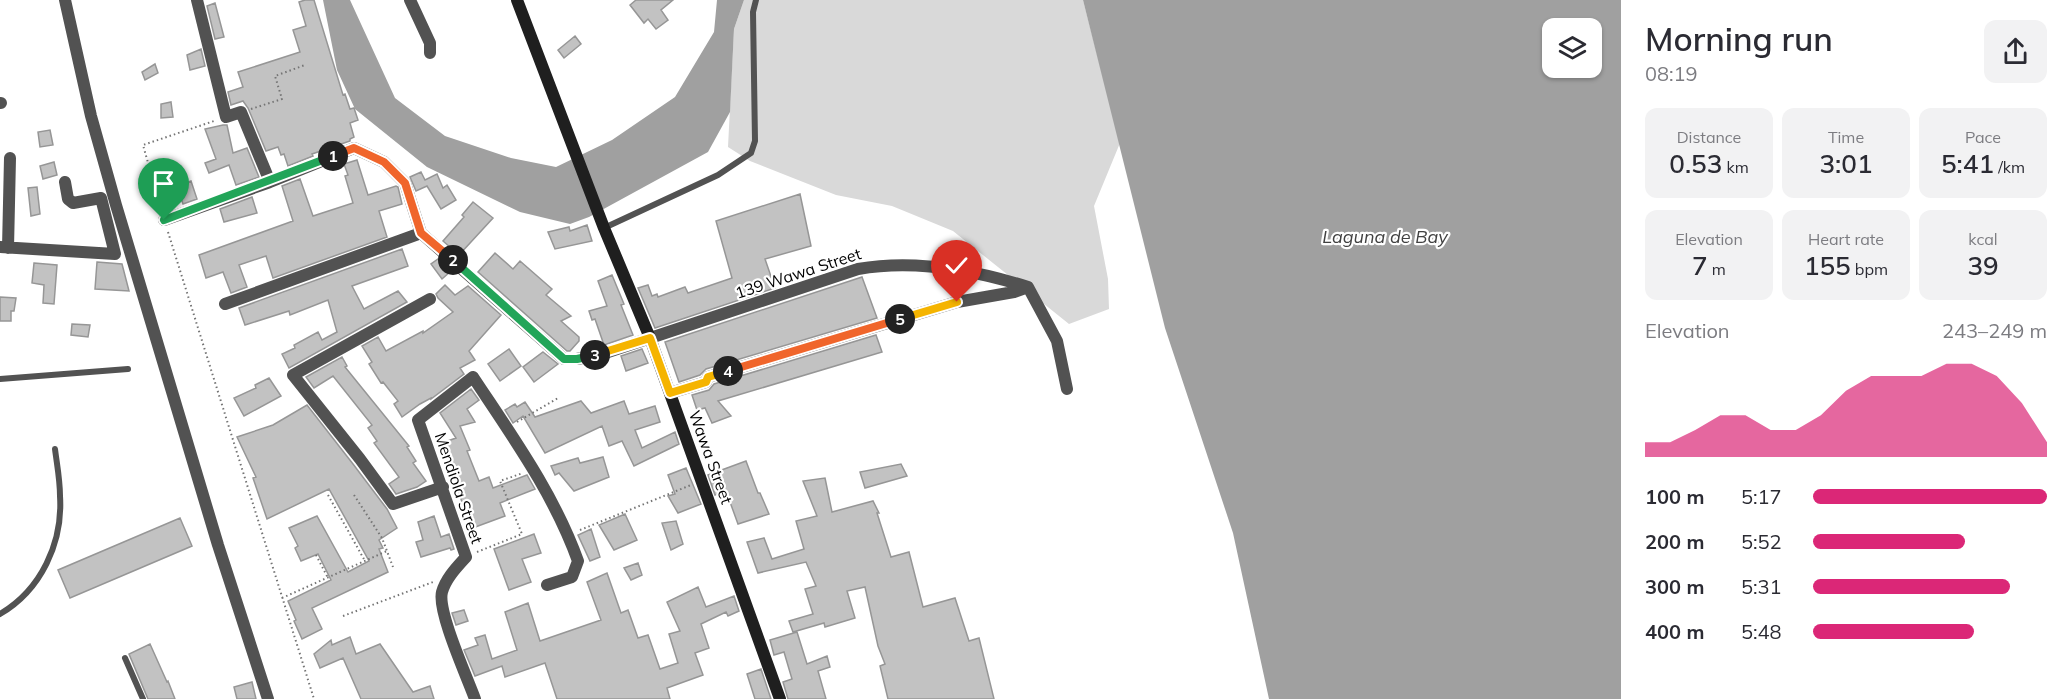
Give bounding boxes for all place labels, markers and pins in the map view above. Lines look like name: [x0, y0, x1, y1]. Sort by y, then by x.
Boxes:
pin: 1: [318, 141, 348, 171]
pin: [138, 158, 189, 220]
pin: [931, 240, 982, 302]
pin: 2: [438, 245, 468, 275]
pin: 5: [885, 304, 915, 334]
pin: 3: [580, 340, 610, 370]
pin: 4: [713, 356, 743, 386]

